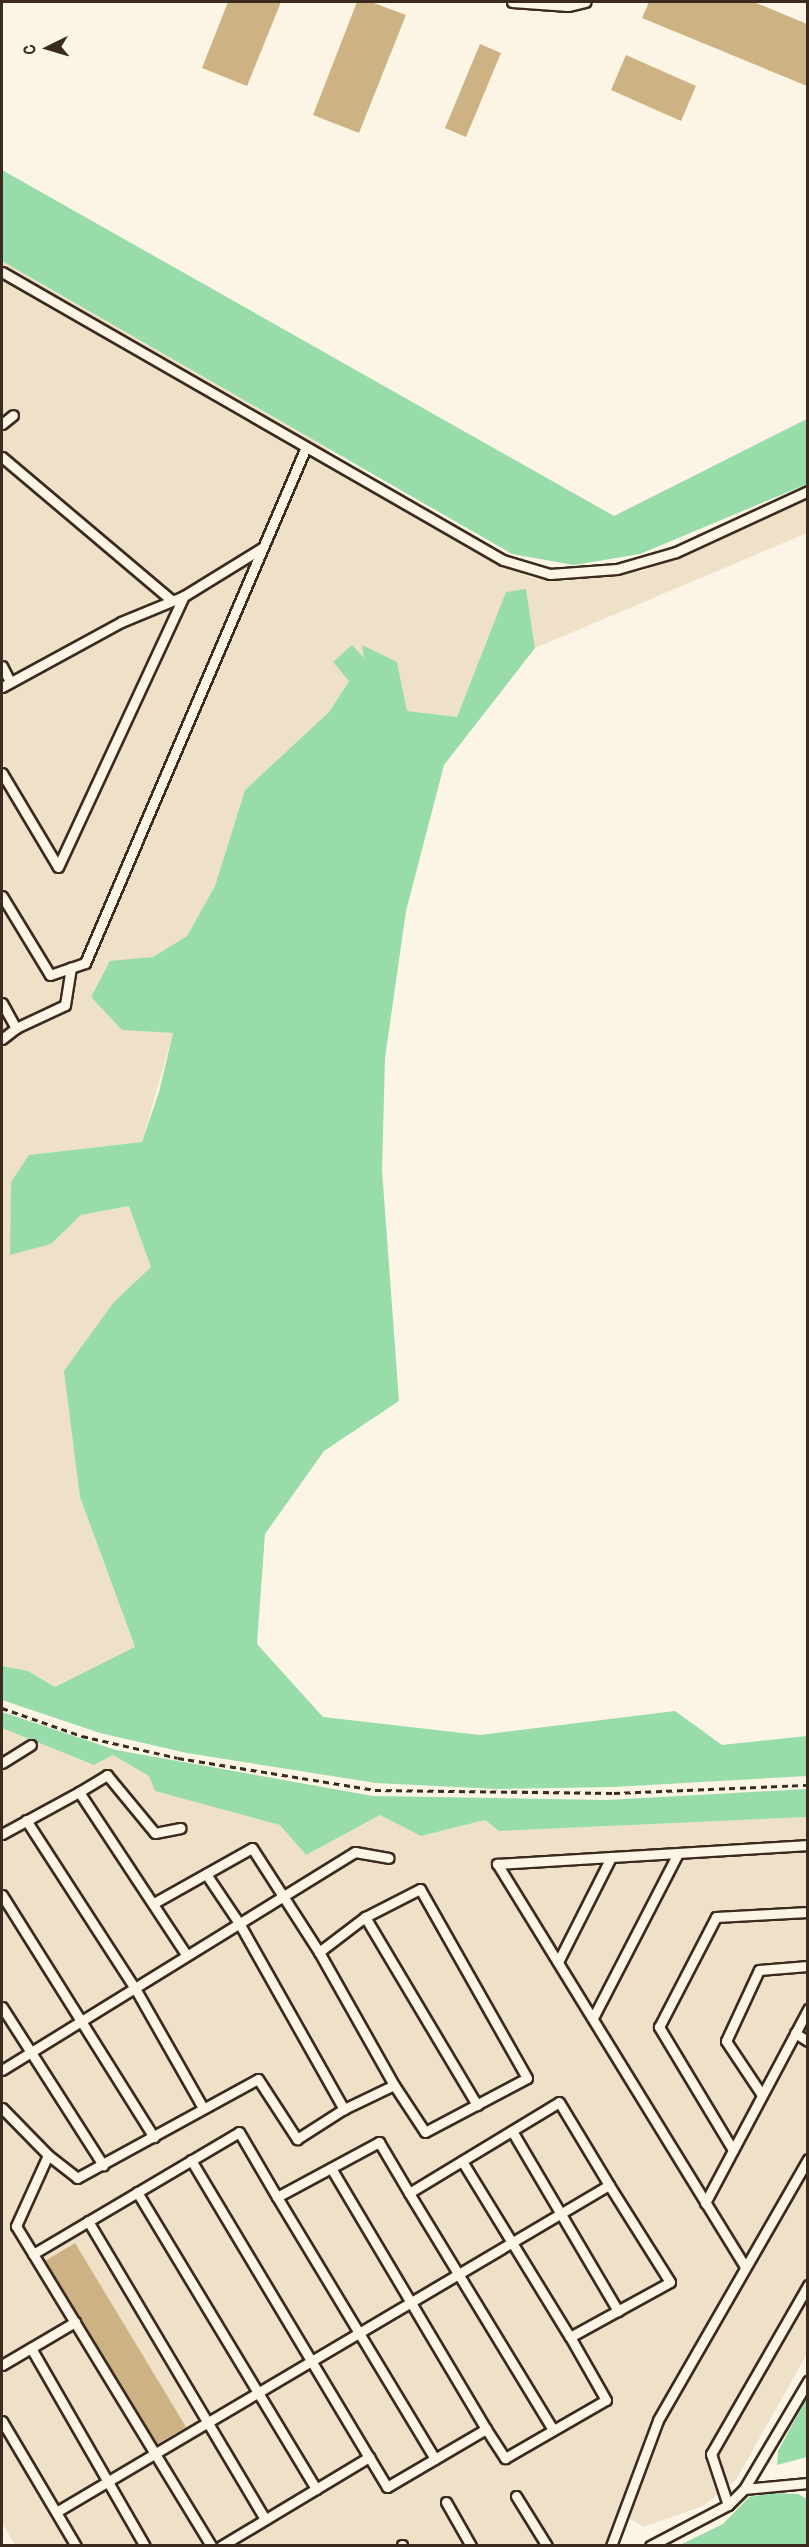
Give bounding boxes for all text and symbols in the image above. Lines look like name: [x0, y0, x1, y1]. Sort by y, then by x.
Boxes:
north arrow: [18, 18, 78, 78]
text: С: [20, 44, 40, 55]

